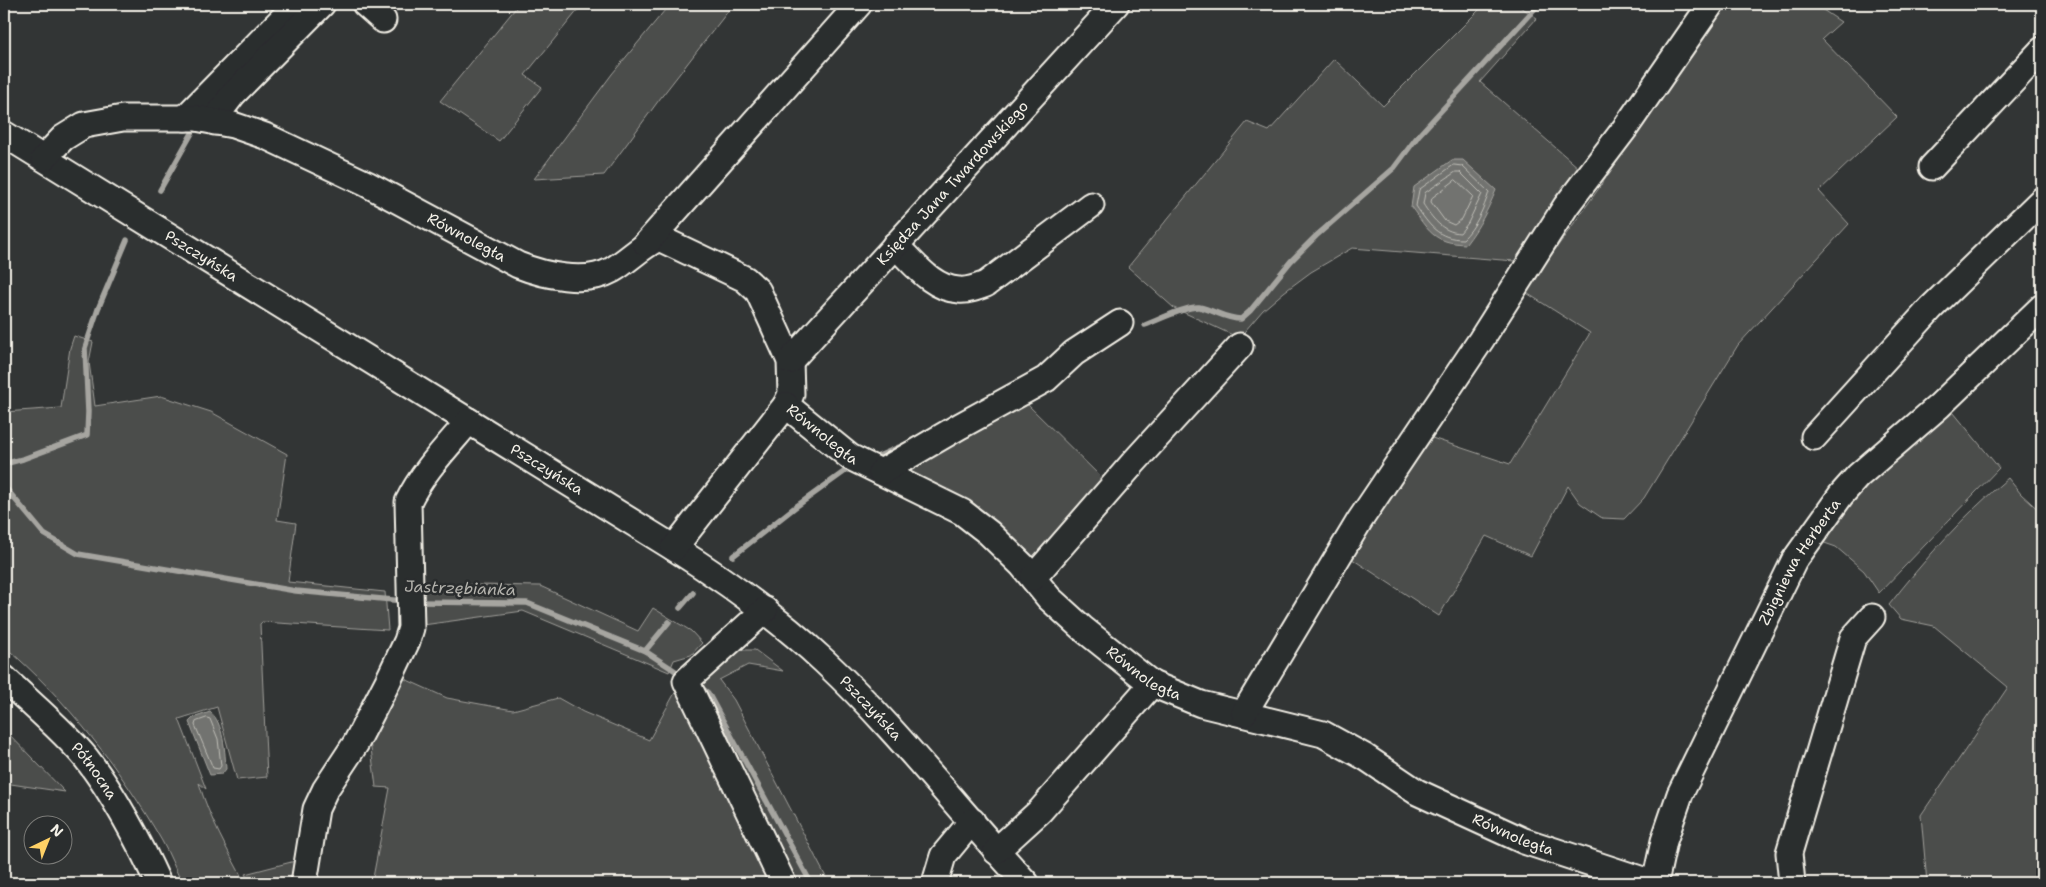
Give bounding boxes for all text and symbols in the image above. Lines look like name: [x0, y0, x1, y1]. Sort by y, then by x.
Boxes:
street label: Księdza Jana Twardowskiego: [872, 96, 1033, 270]
street label: Równoległa: [424, 208, 510, 267]
street label: Pszczyńska: [161, 226, 242, 286]
street label: Równoległa: [782, 399, 862, 470]
street label: Pszczyńska: [506, 439, 588, 500]
street label: Zbigniewa Herberta: [1754, 494, 1846, 628]
water label: Jastrzębianka: [404, 576, 516, 600]
street label: Równoległa: [1102, 641, 1185, 705]
street label: Pszczyńska: [835, 671, 907, 745]
street label: Północna: [67, 738, 122, 804]
street label: Równoległa: [1469, 809, 1557, 860]
north arrow: [22, 814, 72, 864]
text: N: [47, 820, 67, 841]

